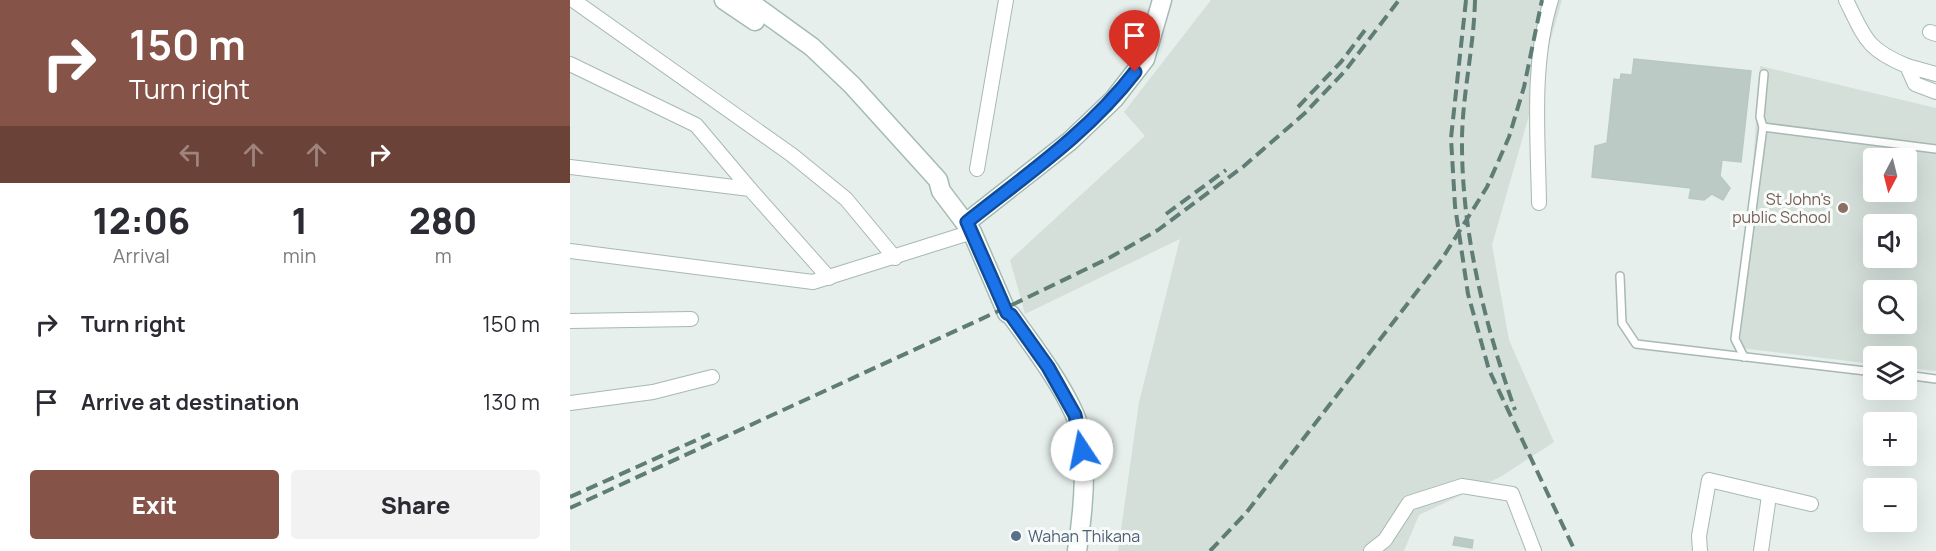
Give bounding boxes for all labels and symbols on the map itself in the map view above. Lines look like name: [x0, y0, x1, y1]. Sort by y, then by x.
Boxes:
pin: [1109, 10, 1160, 72]
north arrow: [1863, 148, 1917, 202]
place label: St John's public School: [1732, 188, 1831, 228]
marker: St John's public School: [1836, 201, 1850, 215]
position arrow: [1050, 418, 1114, 482]
place label: Wahan Thikana: [1028, 525, 1140, 547]
marker: Wahan Thikana: [1009, 529, 1023, 543]

